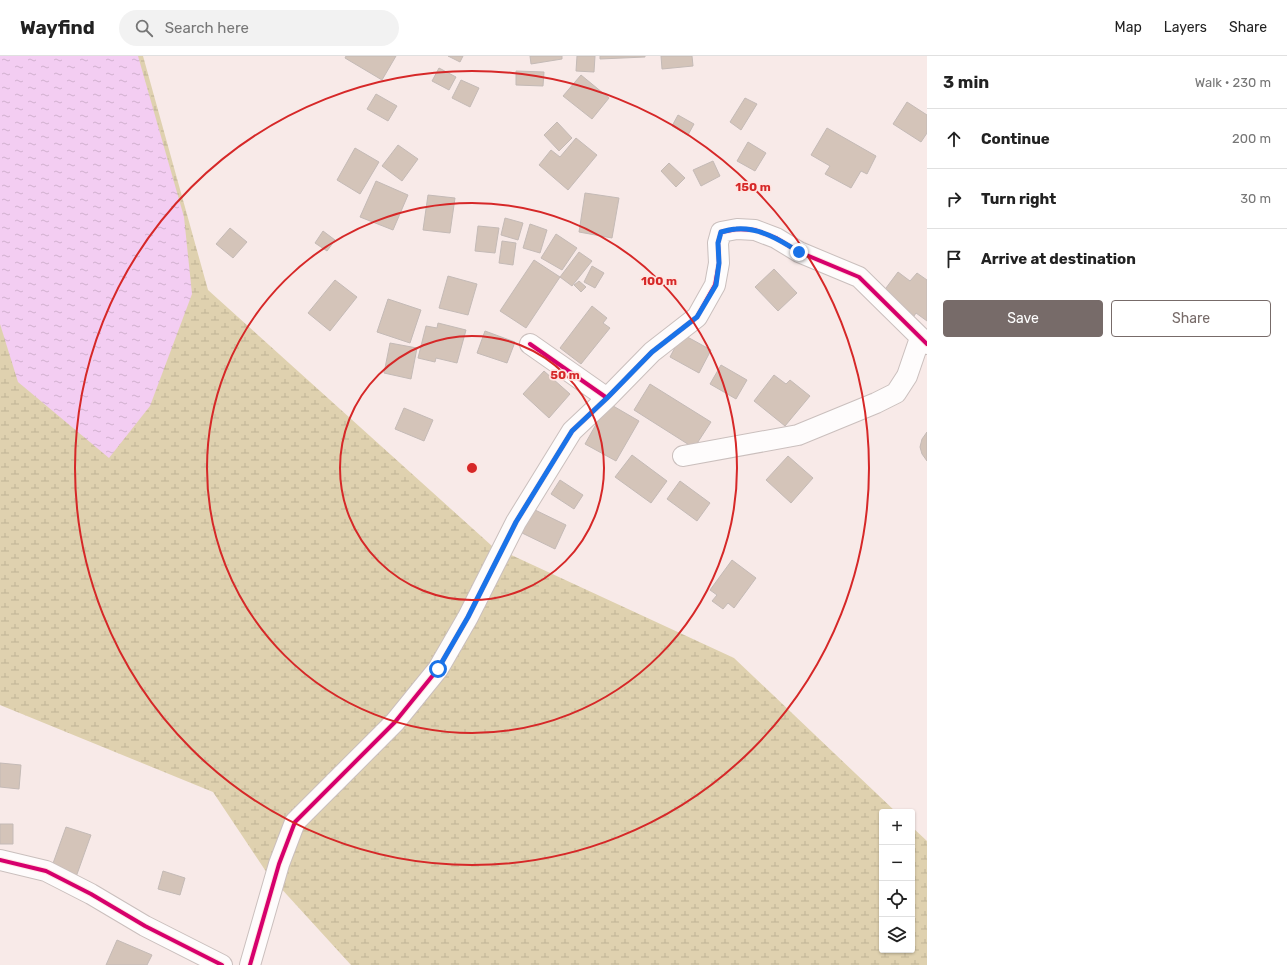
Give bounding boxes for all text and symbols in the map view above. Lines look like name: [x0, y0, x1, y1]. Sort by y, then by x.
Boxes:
search box: [119, 10, 399, 46]
text: Wayfind: [20, 16, 95, 39]
icon: search: [133, 17, 155, 39]
text: Search here: [165, 19, 249, 37]
text: Map: [1115, 19, 1142, 36]
text: Layers: [1164, 19, 1207, 36]
text: Share: [1229, 19, 1267, 36]
text: 3 min: [943, 72, 989, 92]
text: Walk · 230 m: [1195, 75, 1271, 90]
icon: ahead: [943, 128, 965, 150]
text: Continue: [981, 130, 1050, 148]
text: 200 m: [1232, 131, 1271, 146]
text: 150 m: [735, 180, 771, 194]
icon: right: [943, 188, 965, 210]
text: Turn right: [981, 190, 1056, 208]
text: 30 m: [1240, 191, 1271, 206]
route end: [790, 243, 808, 261]
icon: arrive: [943, 248, 965, 270]
text: Arrive at destination: [981, 250, 1136, 268]
text: 100 m: [641, 274, 677, 288]
button: Save: [943, 300, 1103, 337]
button: Share: [1111, 300, 1271, 337]
text: 50 m: [550, 368, 580, 382]
centre of rings: [465, 461, 479, 475]
route start: [429, 660, 447, 678]
map controls: [879, 809, 915, 953]
button: +: [879, 809, 915, 845]
button: −: [879, 845, 915, 881]
button: locate: [879, 881, 915, 917]
button: layers: [879, 917, 915, 953]

